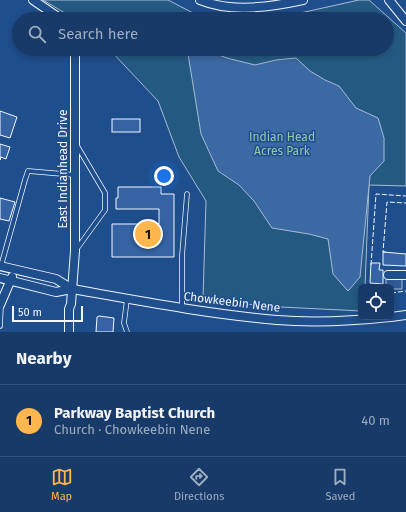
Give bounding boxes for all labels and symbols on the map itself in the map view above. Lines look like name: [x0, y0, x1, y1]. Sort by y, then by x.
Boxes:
street label: East Indianhead Drive: [56, 110, 70, 228]
park label: Indian Head Acres Park: [249, 130, 315, 158]
your location: [154, 166, 174, 186]
pin: 1: [135, 219, 161, 249]
street label: Chowkeebin Nene: [183, 289, 281, 315]
scale bar: [12, 304, 83, 323]

